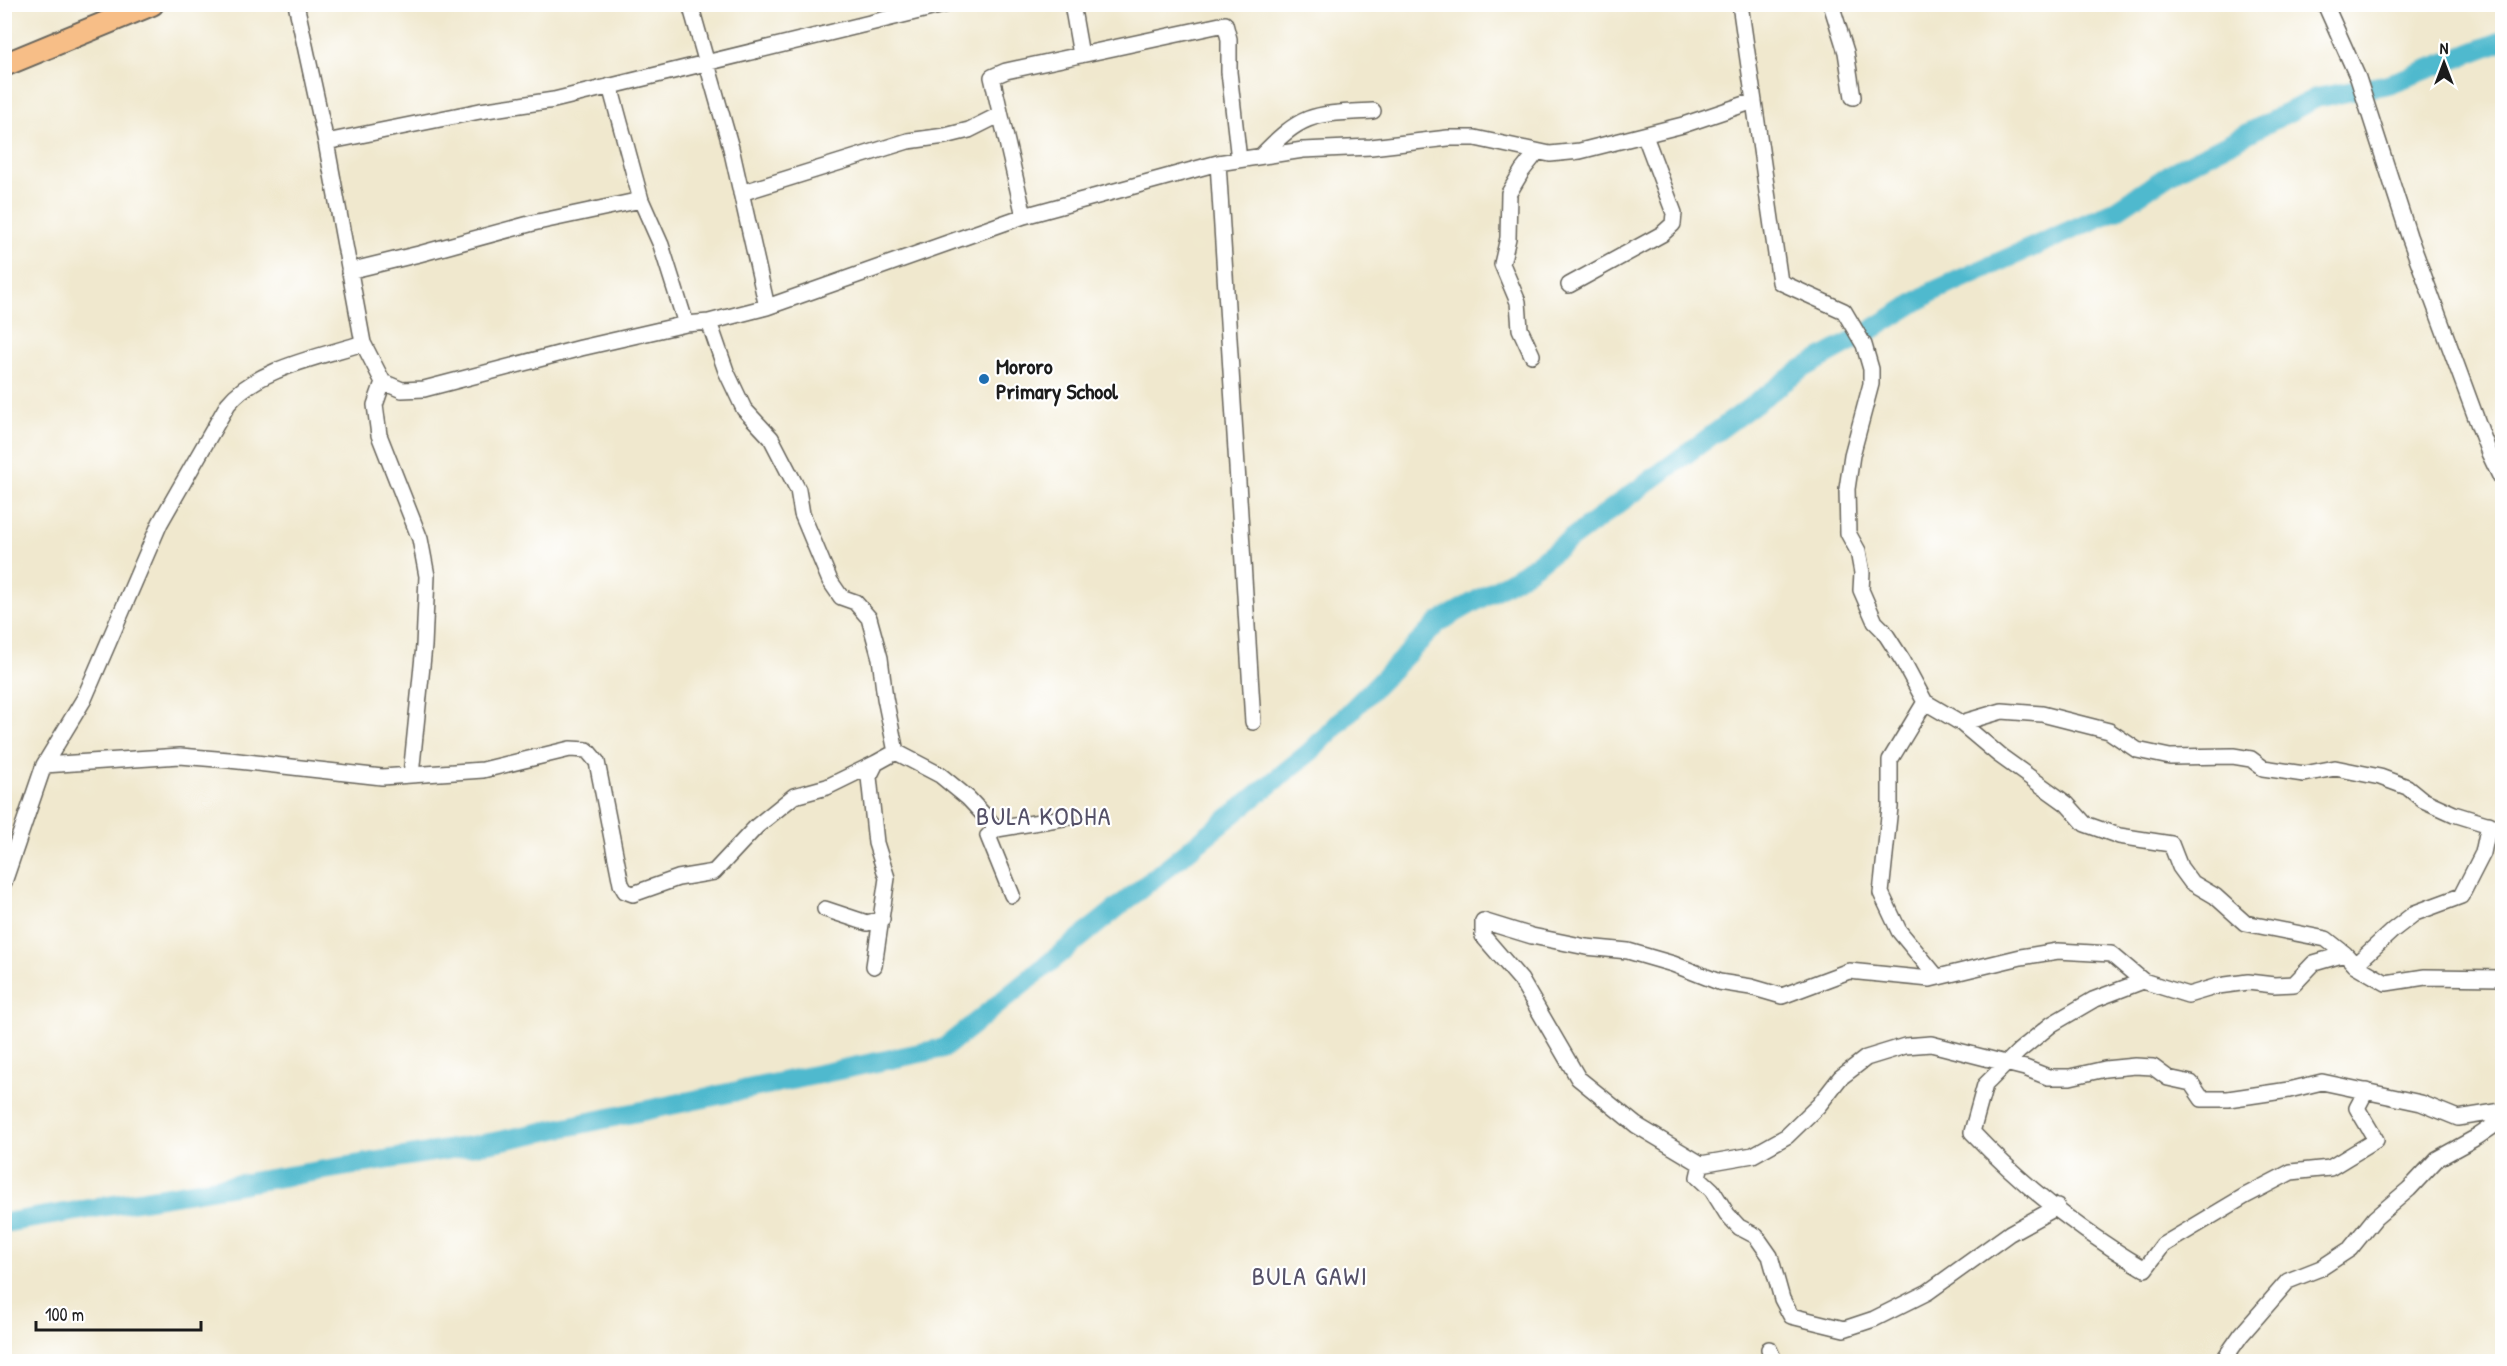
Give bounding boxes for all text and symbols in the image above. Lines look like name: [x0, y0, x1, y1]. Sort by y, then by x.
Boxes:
north arrow: [2414, 33, 2474, 93]
text: N: [2440, 37, 2449, 59]
place label: Mororo Primary School: [996, 351, 1119, 407]
marker: Mororo Primary School: [977, 372, 991, 386]
district label: BULA KODHA: [976, 798, 1112, 833]
district label: BULA GAWI: [1252, 1258, 1368, 1293]
scale bar: [36, 1294, 201, 1332]
text: 100 m: [45, 1302, 84, 1327]

